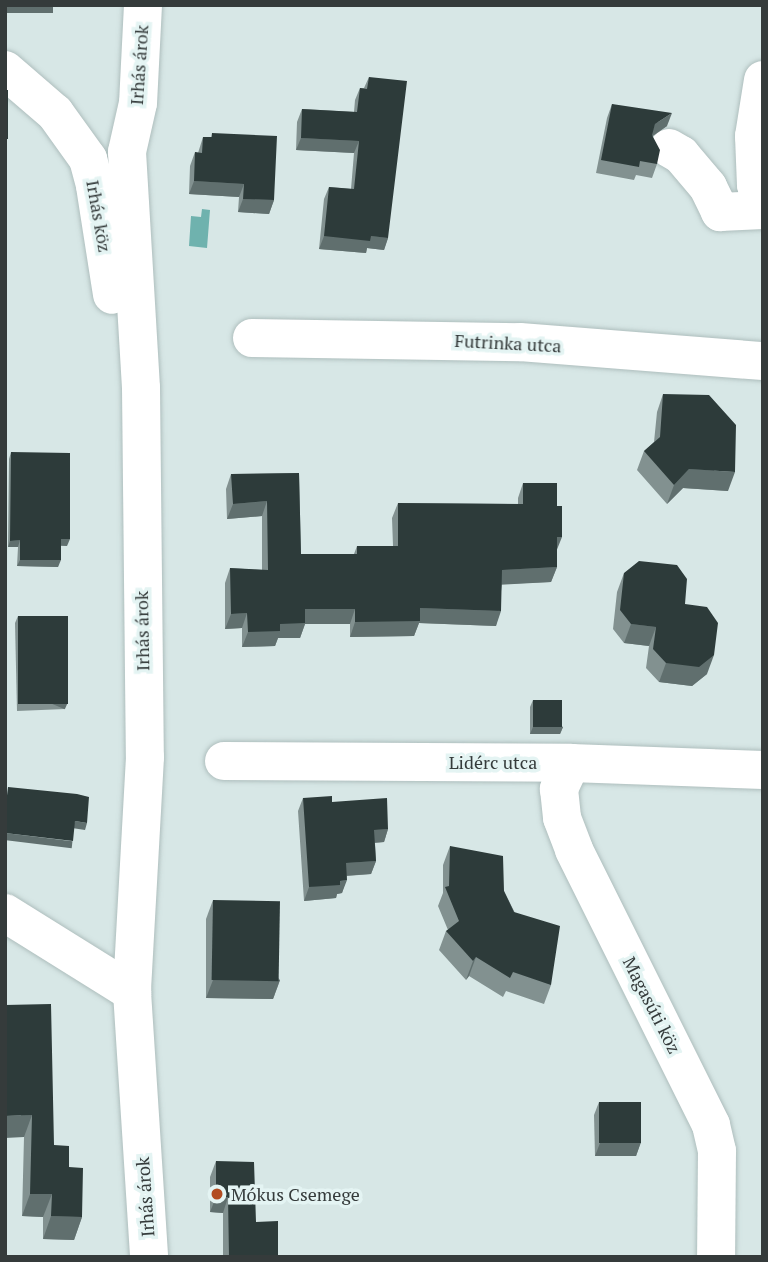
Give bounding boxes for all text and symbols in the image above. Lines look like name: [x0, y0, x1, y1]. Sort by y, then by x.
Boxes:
street label: Irhás árok: [125, 24, 153, 106]
street label: Irhás köz: [82, 178, 116, 254]
street label: Futrinka utca: [454, 329, 562, 357]
street label: Irhás árok: [131, 591, 153, 671]
street label: Lidérc utca: [449, 751, 537, 773]
street label: Magasúti köz: [618, 953, 686, 1057]
street label: Irhás árok: [131, 1156, 159, 1238]
place label: Mókus Csemege: [231, 1183, 360, 1205]
marker: Mókus Csemege: [209, 1186, 225, 1202]

